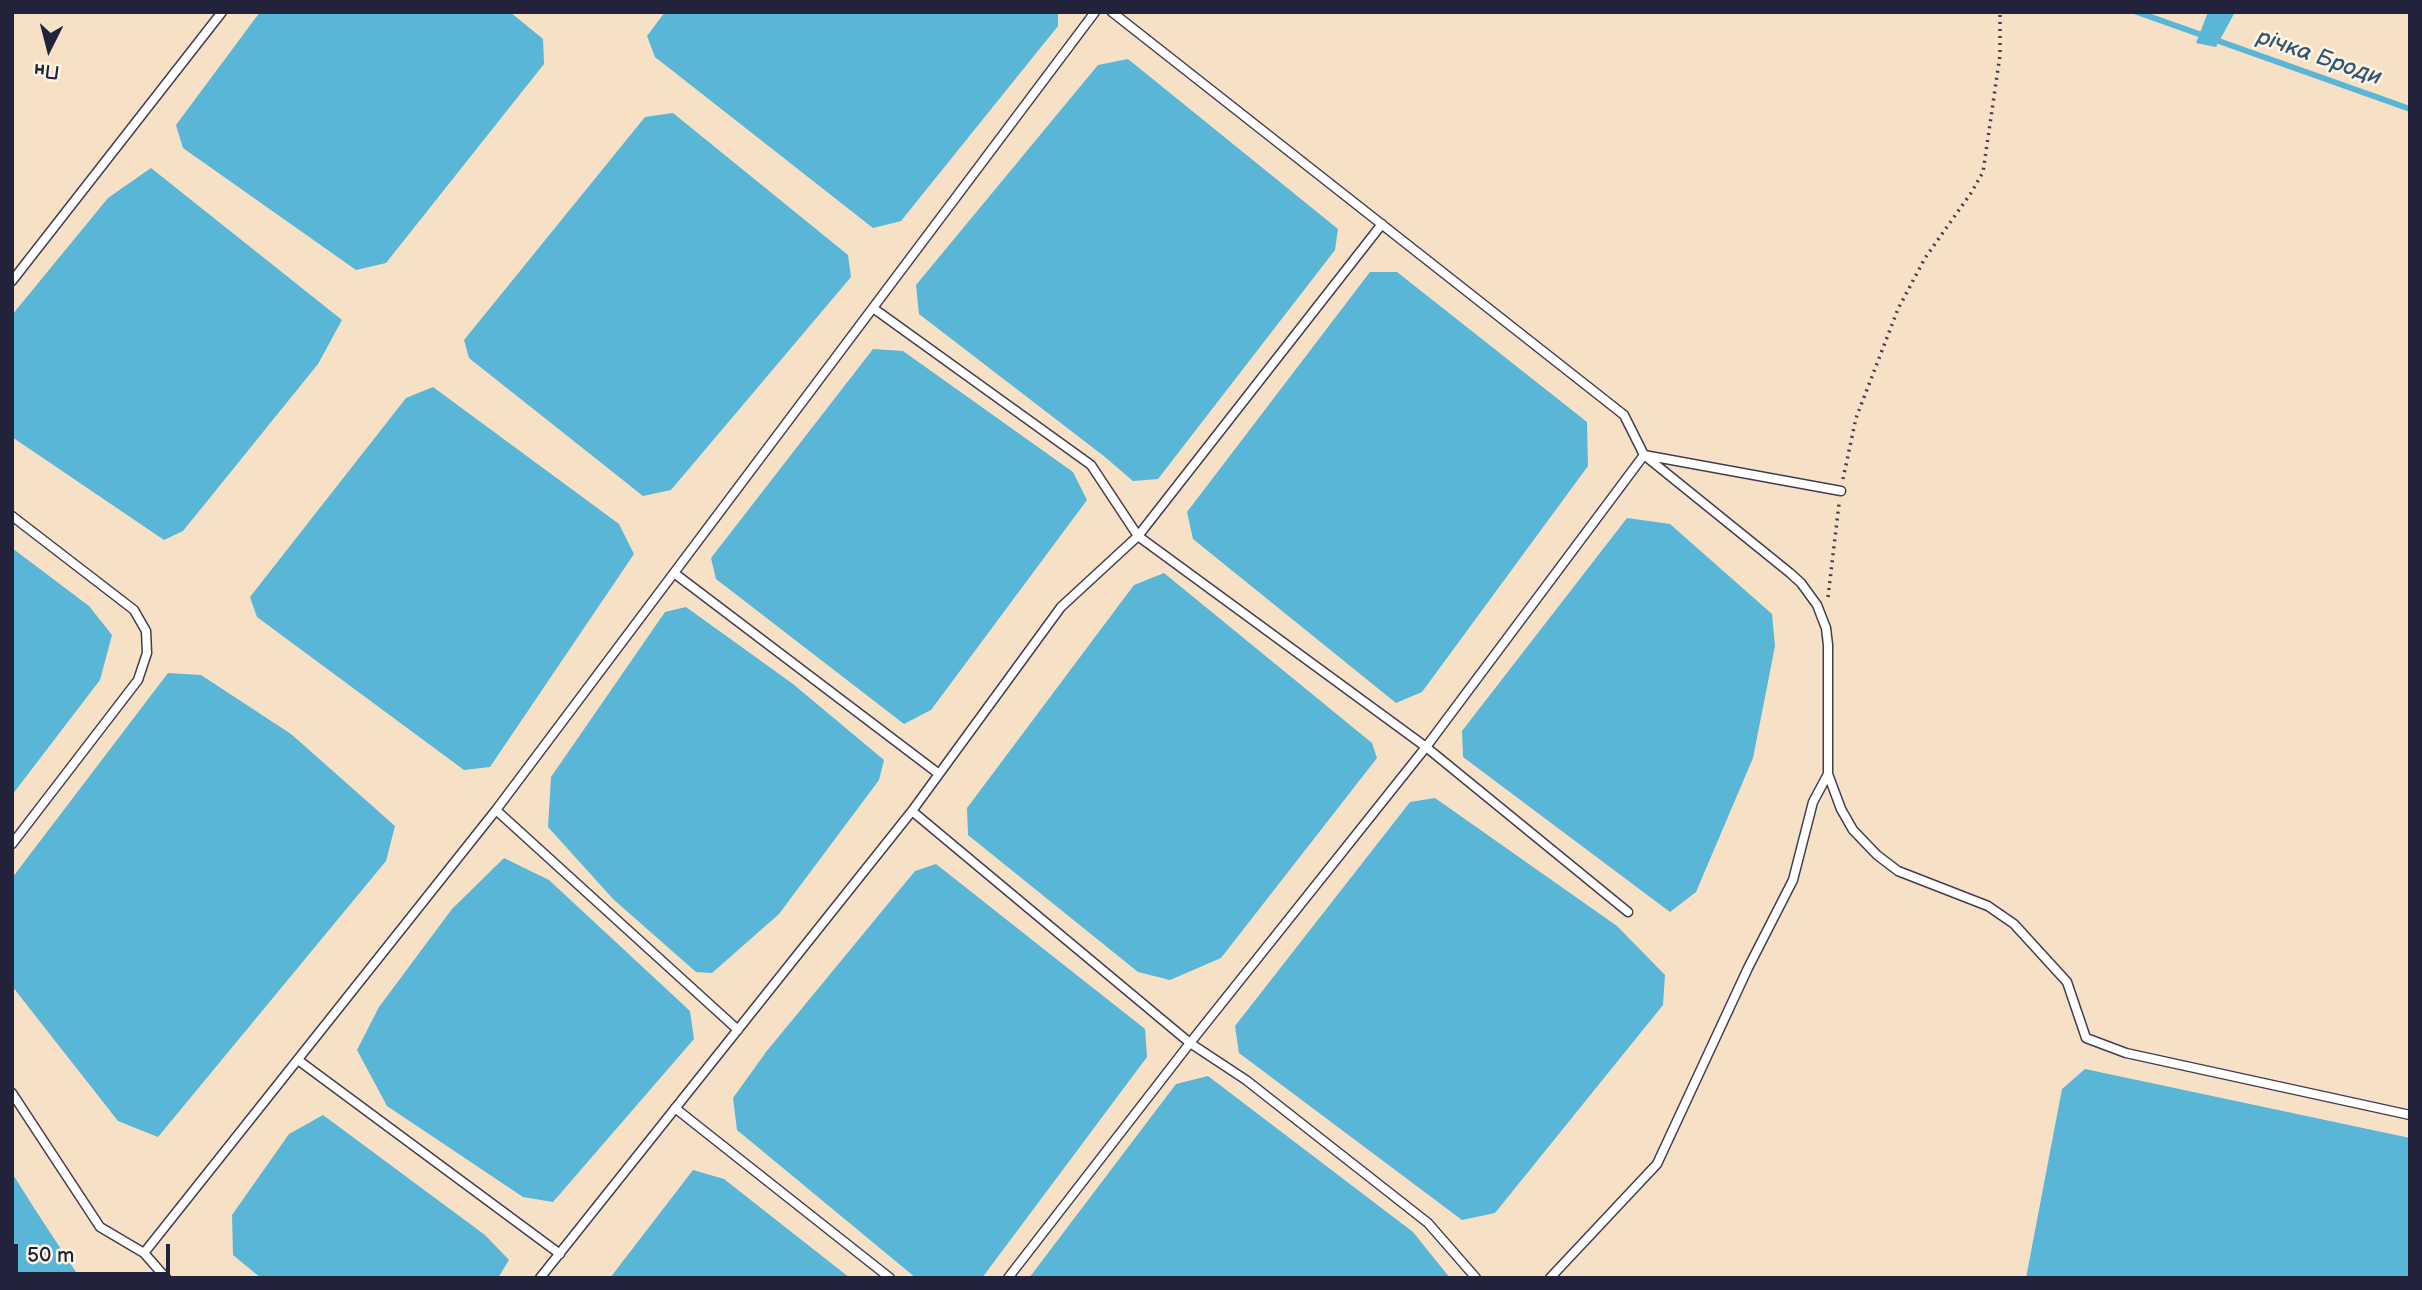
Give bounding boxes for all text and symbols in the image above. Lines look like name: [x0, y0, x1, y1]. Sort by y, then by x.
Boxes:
north arrow: [14, 14, 84, 84]
water label: річка Броди: [2253, 24, 2385, 92]
text: Пн: [33, 58, 61, 83]
scale bar: [18, 1230, 173, 1274]
text: 50 m: [27, 1243, 74, 1268]

